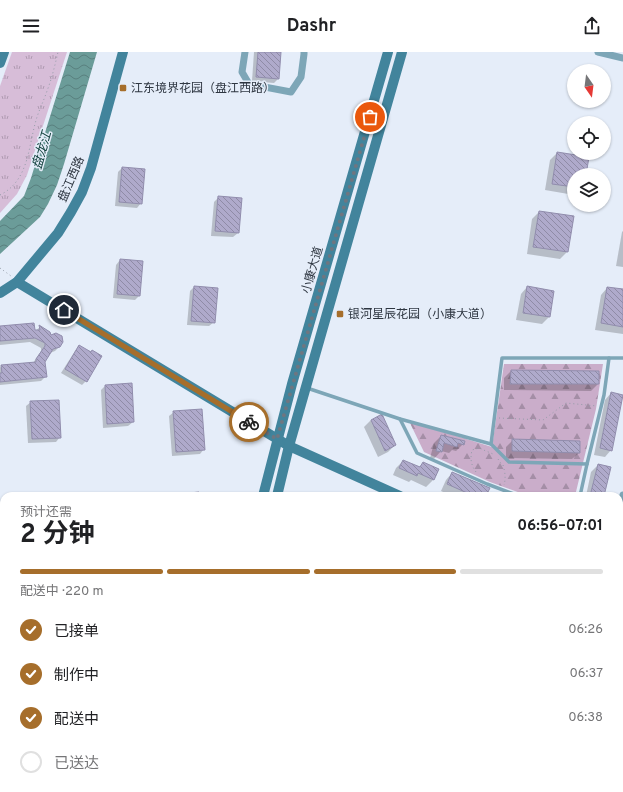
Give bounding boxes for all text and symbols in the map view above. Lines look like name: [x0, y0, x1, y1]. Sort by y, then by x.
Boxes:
icon: menu: [20, 15, 42, 37]
text: Dashr: [287, 15, 336, 38]
icon: share: [581, 15, 603, 37]
north arrow: [567, 64, 611, 108]
map controls: [567, 64, 611, 212]
place label: 江东境界花园（盘江西路）: [131, 81, 275, 97]
marker: 江东境界花园（盘江西路）: [118, 83, 128, 93]
pin: [353, 100, 387, 134]
icon: bag: [359, 106, 381, 128]
button: locate: [567, 116, 611, 160]
water label: 盘龙江: [29, 127, 57, 172]
street label: 盘江西路: [55, 154, 89, 205]
button: layers: [567, 168, 611, 212]
street label: 小康大道: [299, 245, 327, 296]
pin: [47, 293, 81, 327]
icon: home: [53, 299, 75, 321]
place label: 银河星辰花园（小康大道）: [348, 307, 492, 323]
marker: 银河星辰花园（小康大道）: [335, 309, 345, 319]
courier: [229, 402, 269, 442]
icon: bike: [238, 411, 260, 433]
text: 预计还需: [20, 505, 72, 521]
text: 06:56–07:01: [517, 517, 603, 536]
text: 2 分钟: [20, 519, 94, 552]
text: 配送中 · 220 m: [20, 584, 103, 600]
icon: check: [20, 619, 42, 641]
text: 06:26: [568, 622, 603, 638]
text: 已接单: [54, 623, 99, 642]
icon: check: [20, 663, 42, 685]
text: 06:37: [569, 666, 603, 682]
text: 制作中: [54, 667, 99, 686]
icon: check: [20, 707, 42, 729]
text: 06:38: [568, 710, 603, 726]
text: 配送中: [54, 711, 99, 730]
text: 已送达: [54, 755, 99, 774]

